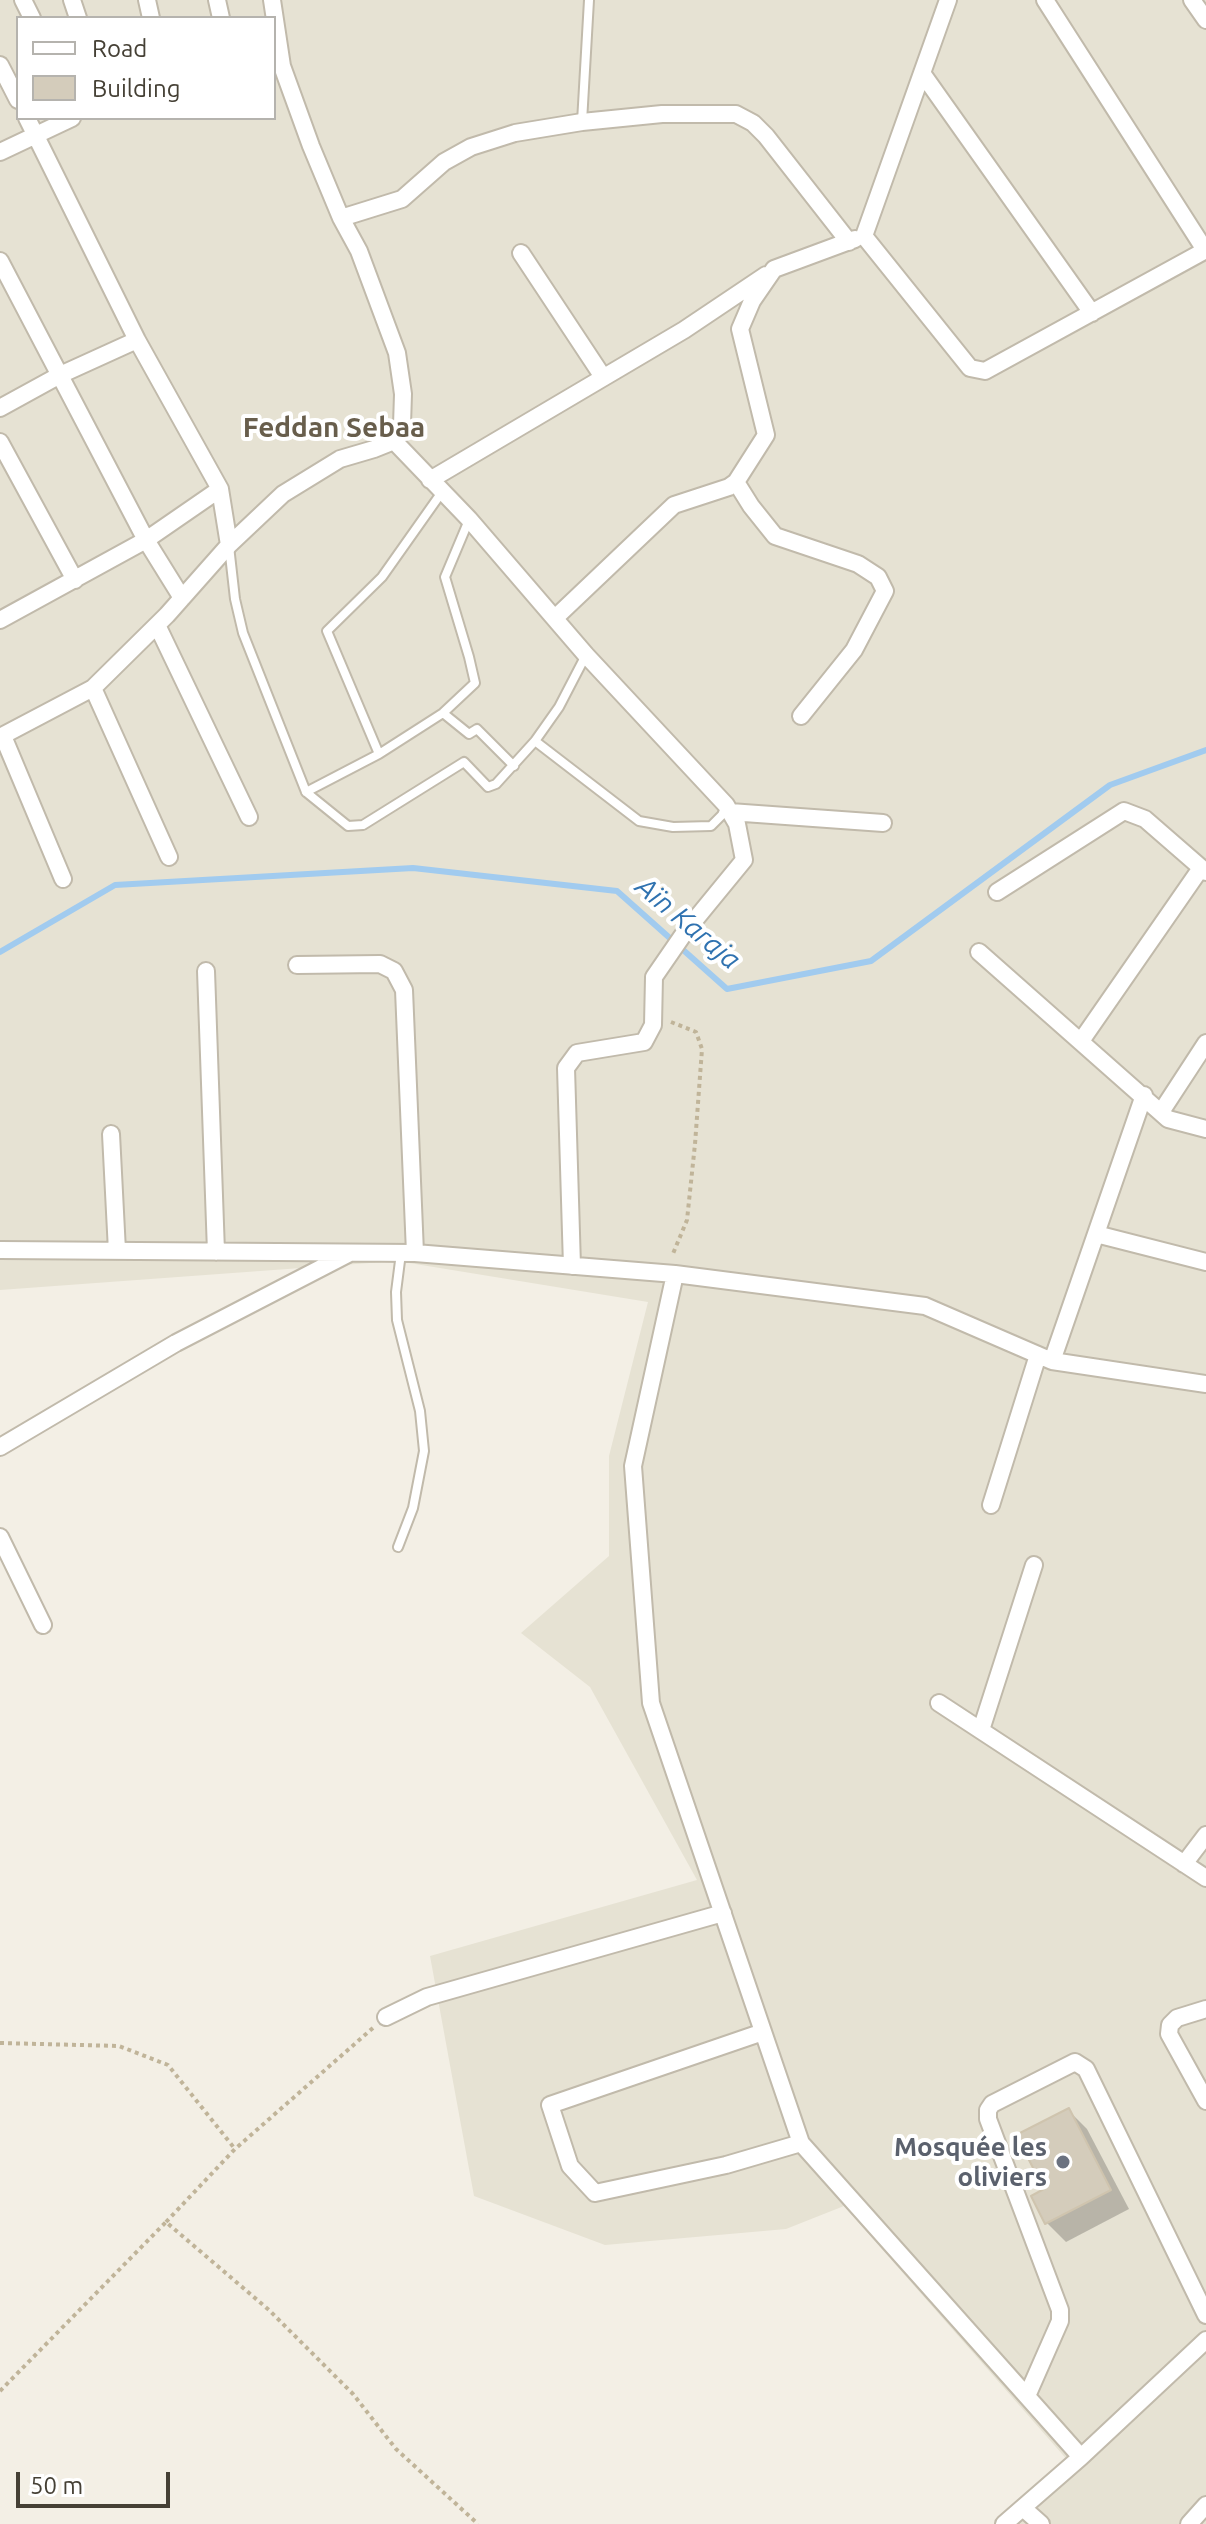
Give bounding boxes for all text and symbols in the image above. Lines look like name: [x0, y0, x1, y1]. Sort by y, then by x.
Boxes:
legend: [16, 16, 276, 120]
text: Road: [92, 35, 147, 62]
text: Building: [92, 75, 180, 102]
district label: Feddan Sebaa: [243, 411, 425, 445]
water label: Aïn Karaja: [629, 870, 747, 976]
place label: Mosquée les oliviers: [894, 2131, 1047, 2192]
marker: Mosquée les oliviers: [1054, 2153, 1072, 2171]
scale bar: [20, 2456, 174, 2506]
text: 50 m: [30, 2472, 83, 2499]

